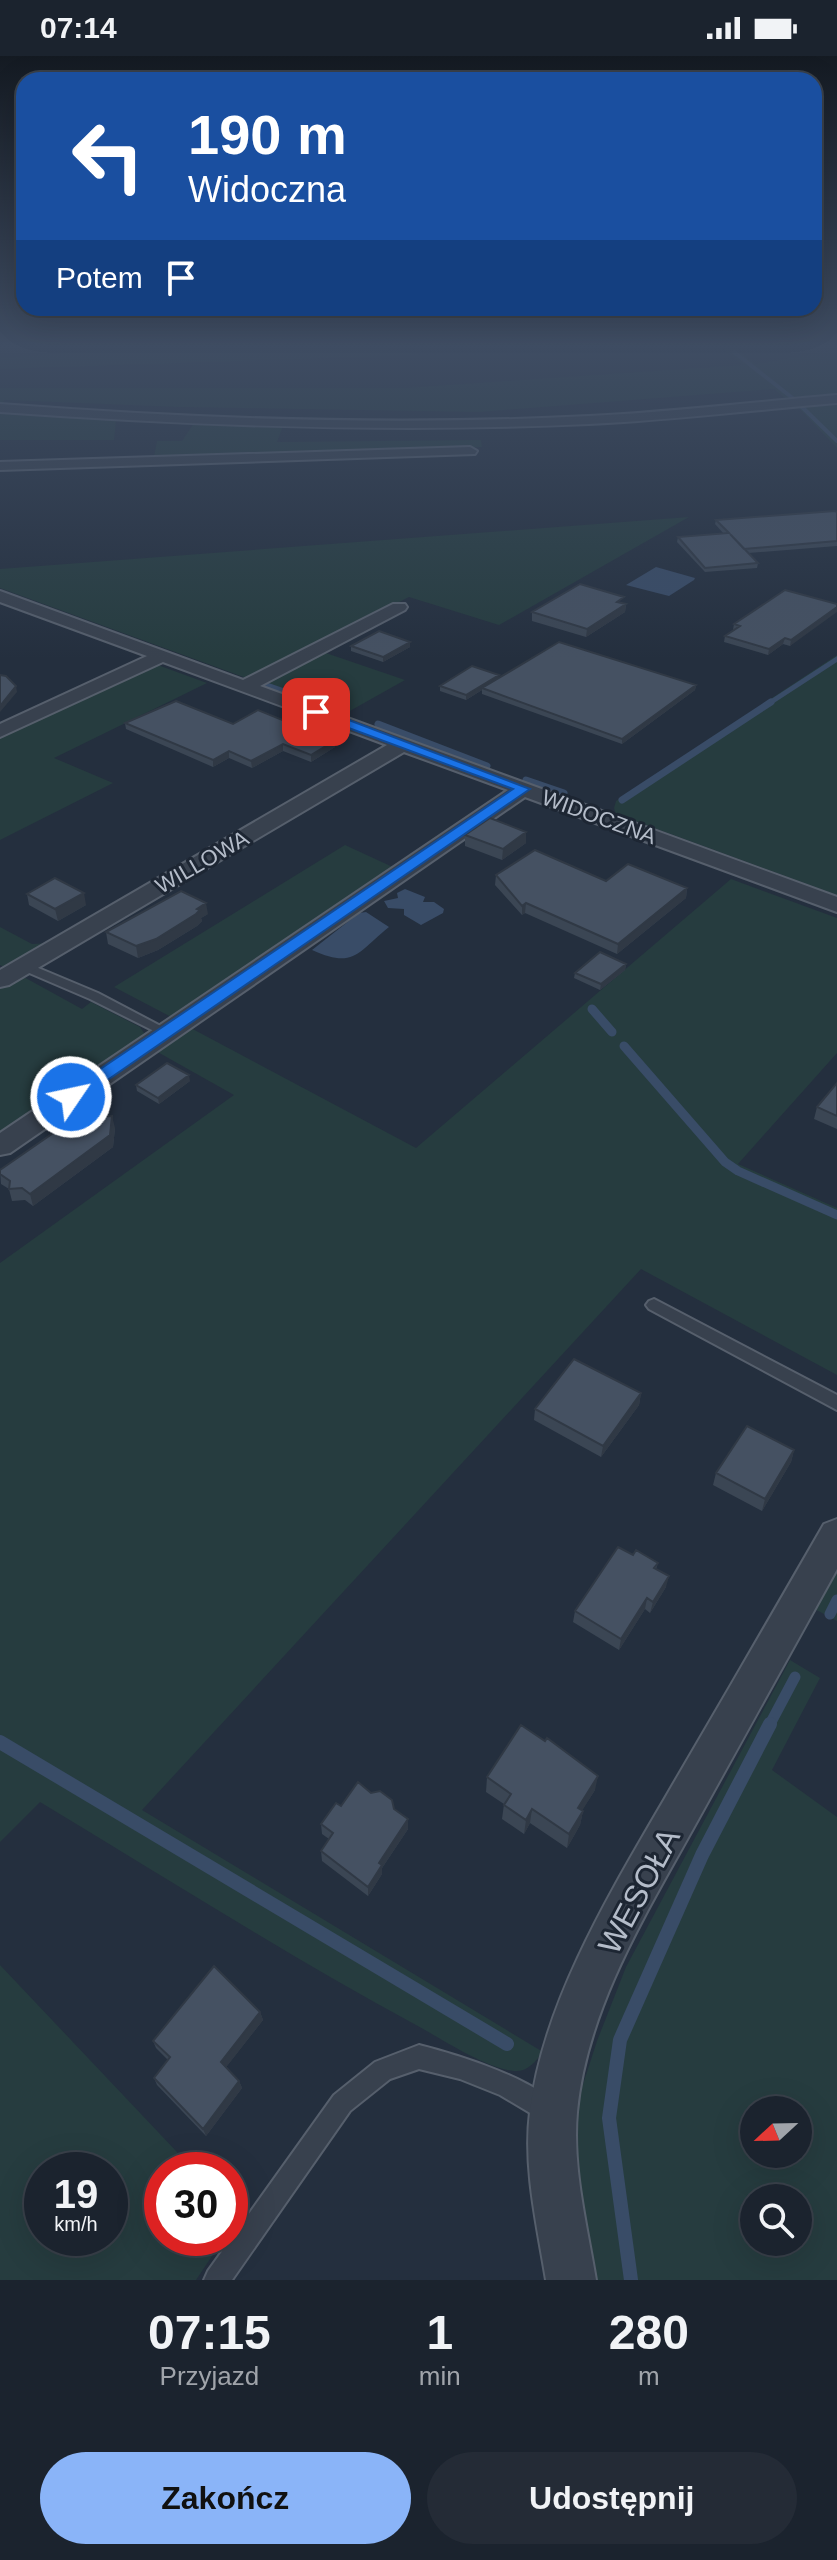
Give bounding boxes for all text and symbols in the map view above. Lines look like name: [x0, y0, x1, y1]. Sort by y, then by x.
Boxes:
text: 07:14: [40, 11, 117, 44]
text: 190 m: [188, 103, 347, 166]
icon: left: [56, 104, 160, 208]
text: Widoczna: [188, 169, 346, 210]
icon: arrive: [159, 256, 203, 300]
text: Potem: [56, 261, 143, 294]
pin: [282, 678, 350, 746]
icon: arrive: [294, 690, 338, 734]
street label: WIDOCZNA: [538, 785, 660, 849]
street label: WILLOWA: [151, 825, 253, 899]
position arrow: [29, 1055, 113, 1139]
street label: WESOŁA: [591, 1822, 687, 1960]
north arrow: [740, 2096, 812, 2168]
map controls: [740, 2096, 812, 2256]
speed limit sign: 30: [144, 2152, 248, 2256]
text: 19: [54, 2172, 98, 2216]
button: search: [740, 2184, 812, 2256]
text: km/h: [54, 2213, 98, 2235]
text: 07:15: [148, 2306, 271, 2359]
text: 1: [426, 2306, 453, 2359]
text: 280: [609, 2306, 689, 2359]
text: Przyjazd: [160, 2361, 259, 2391]
text: min: [419, 2361, 461, 2391]
text: m: [638, 2361, 660, 2391]
button: Zakończ: [40, 2452, 411, 2544]
button: Udostępnij: [427, 2452, 797, 2544]

